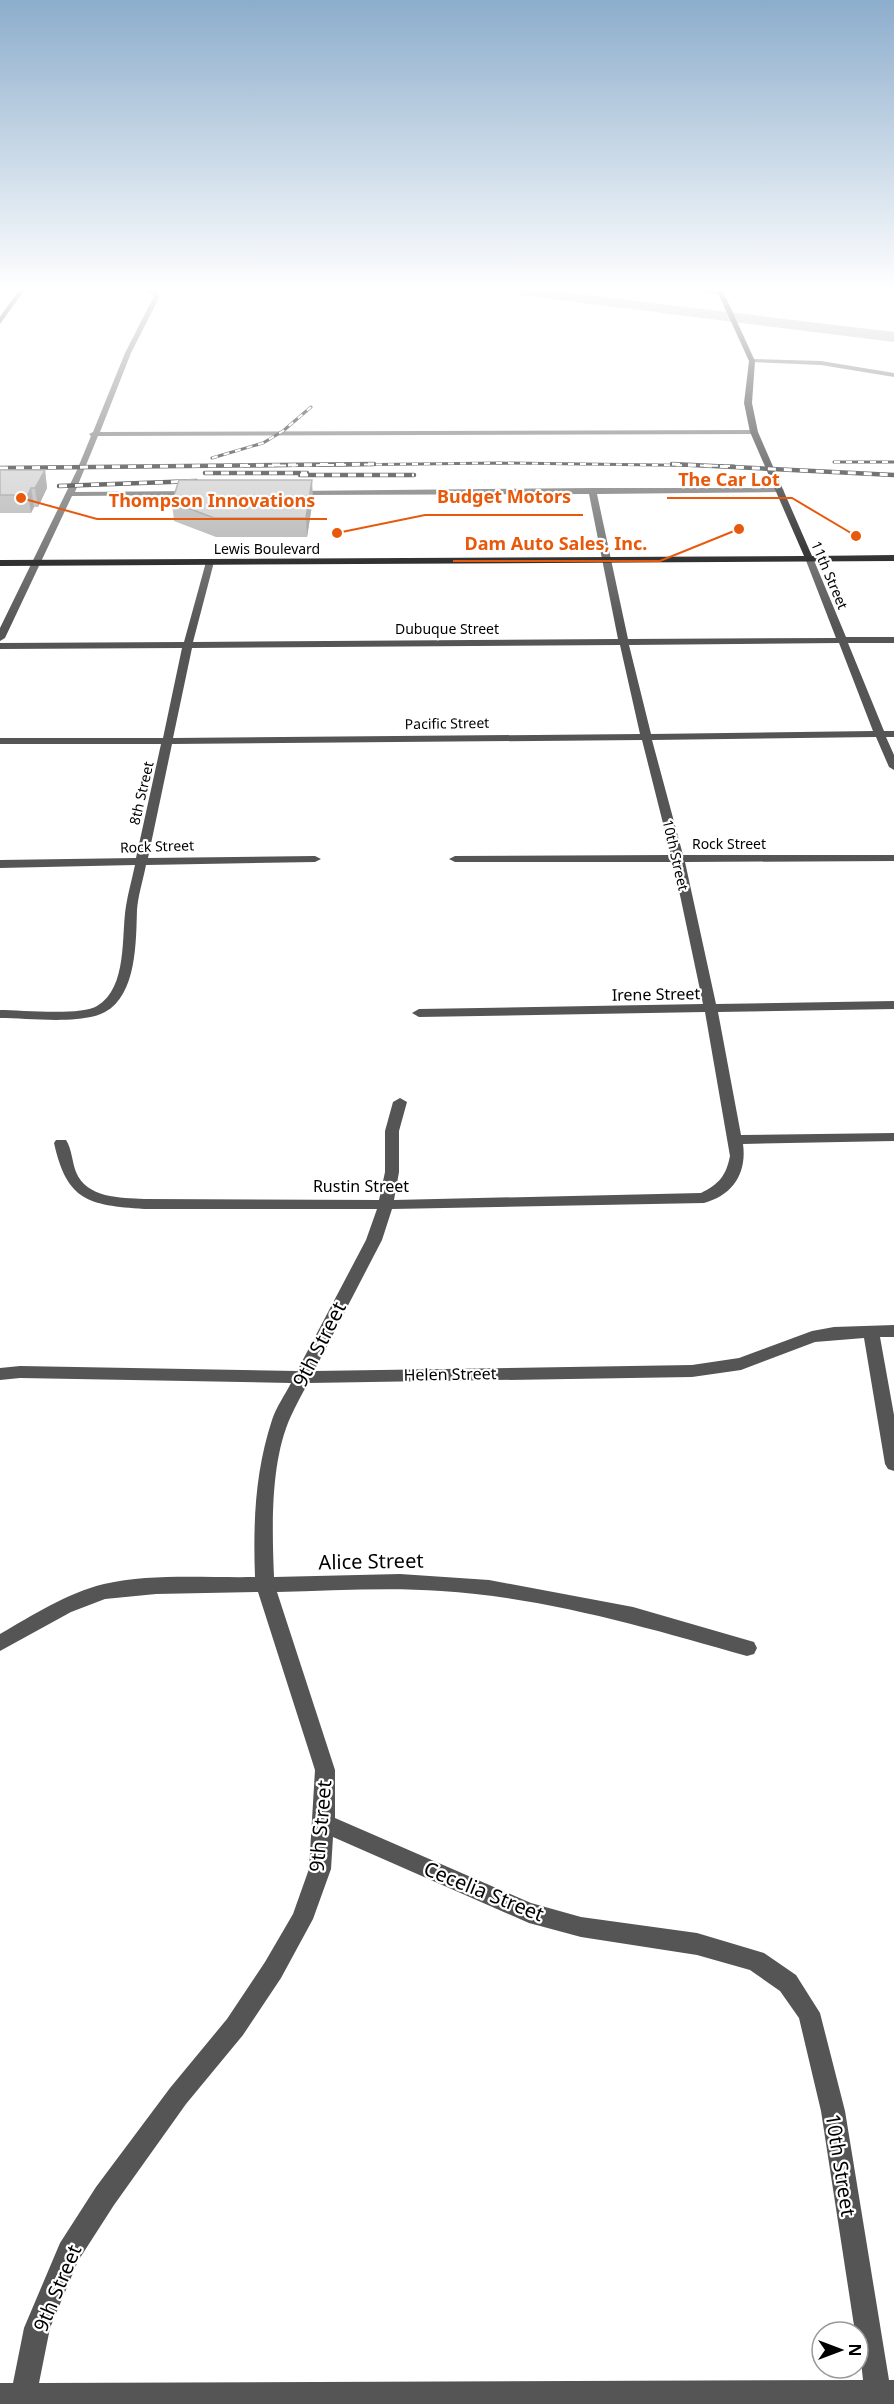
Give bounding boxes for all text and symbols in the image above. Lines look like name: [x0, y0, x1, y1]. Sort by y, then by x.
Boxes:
callout: The Car Lot: [667, 462, 792, 498]
text: The Car Lot: [678, 467, 780, 491]
callout: Budget Motors: [425, 479, 583, 515]
callout: Thompson Innovations: [97, 483, 327, 519]
text: Budget Motors: [437, 484, 571, 508]
text: Thompson Innovations: [109, 488, 315, 512]
callout: Dam Auto Sales, Inc.: [453, 525, 660, 561]
text: Dam Auto Sales, Inc.: [465, 531, 647, 555]
street label: 11th Street: [807, 538, 853, 612]
street label: Lewis Boulevard: [214, 539, 320, 558]
street label: Dubuque Street: [395, 619, 499, 638]
street label: Pacific Street: [405, 713, 489, 733]
street label: 8th Street: [124, 759, 158, 827]
street label: 10th Street: [659, 818, 693, 892]
street label: Rock Street: [692, 834, 766, 853]
street label: Rock Street: [120, 835, 194, 857]
street label: Irene Street: [612, 982, 701, 1006]
street label: Rustin Street: [313, 1175, 409, 1197]
street label: 9th Street: [286, 1297, 352, 1391]
street label: Helen Street: [403, 1362, 497, 1386]
street label: Alice Street: [318, 1547, 424, 1575]
street label: 9th Street: [303, 1779, 337, 1873]
street label: Cecelia Street: [420, 1855, 548, 1927]
street label: 10th Street: [820, 2112, 862, 2218]
street label: 9th Street: [27, 2240, 87, 2336]
north arrow: [810, 2320, 870, 2380]
text: N: [844, 2343, 866, 2357]

